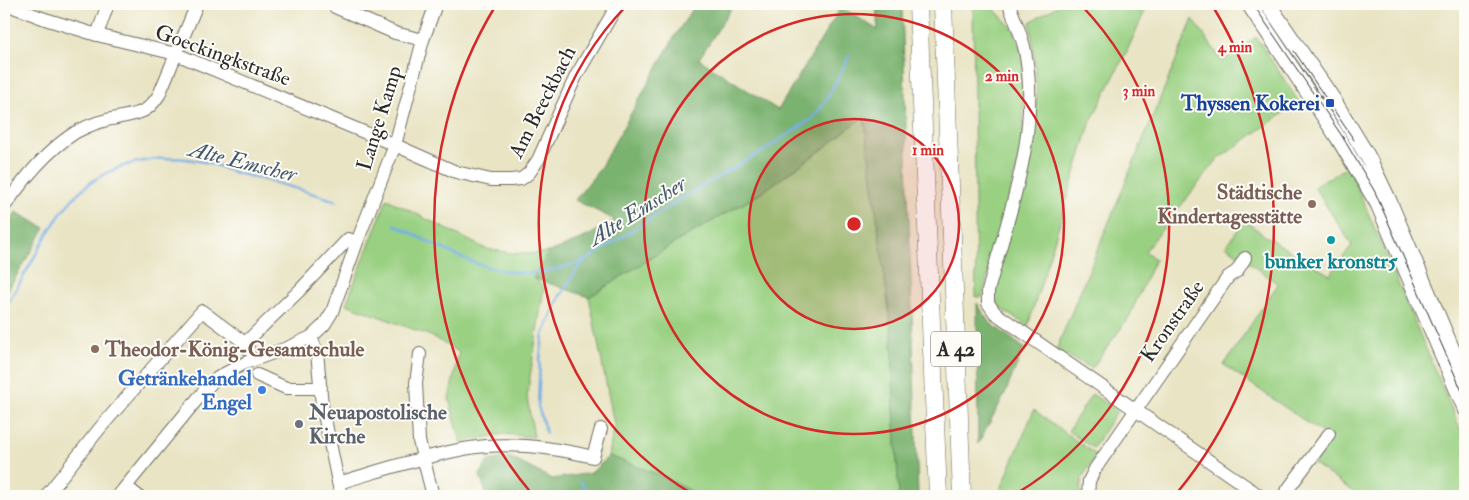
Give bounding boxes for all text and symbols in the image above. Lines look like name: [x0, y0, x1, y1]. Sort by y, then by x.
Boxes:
street label: Goeckingkstraße: [151, 18, 294, 93]
text: 4 min: [1217, 38, 1253, 57]
street label: Am Beeckbach: [502, 42, 582, 164]
street label: Lange Kamp: [351, 62, 408, 174]
text: 2 min: [985, 67, 1019, 86]
text: 3 min: [1123, 82, 1155, 101]
place label: Thyssen Kokerei: [1180, 90, 1320, 117]
marker: Thyssen Kokerei: [1324, 97, 1336, 109]
water label: Alte Emscher: [184, 135, 301, 189]
text: 1 min: [912, 141, 944, 160]
water label: Alte Emscher: [582, 169, 693, 253]
place label: Städtische Kindertagesstätte: [1157, 179, 1302, 230]
marker: Städtische Kindertagesstätte: [1306, 198, 1318, 210]
centre of rings: [845, 215, 863, 233]
marker: bunker kronstr5: [1325, 234, 1337, 246]
place label: bunker kronstr5: [1264, 248, 1398, 275]
street label: Kronstraße: [1134, 275, 1211, 368]
road number: A 42: [931, 332, 981, 366]
place label: Theodor-König-Gesamtschule: [104, 336, 365, 363]
marker: Theodor-König-Gesamtschule: [89, 343, 101, 355]
place label: Getränkehandel Engel: [118, 365, 253, 416]
marker: Getränkehandel Engel: [256, 384, 268, 396]
place label: Neuapostolische Kirche: [308, 399, 447, 450]
marker: Neuapostolische Kirche: [293, 418, 305, 430]

